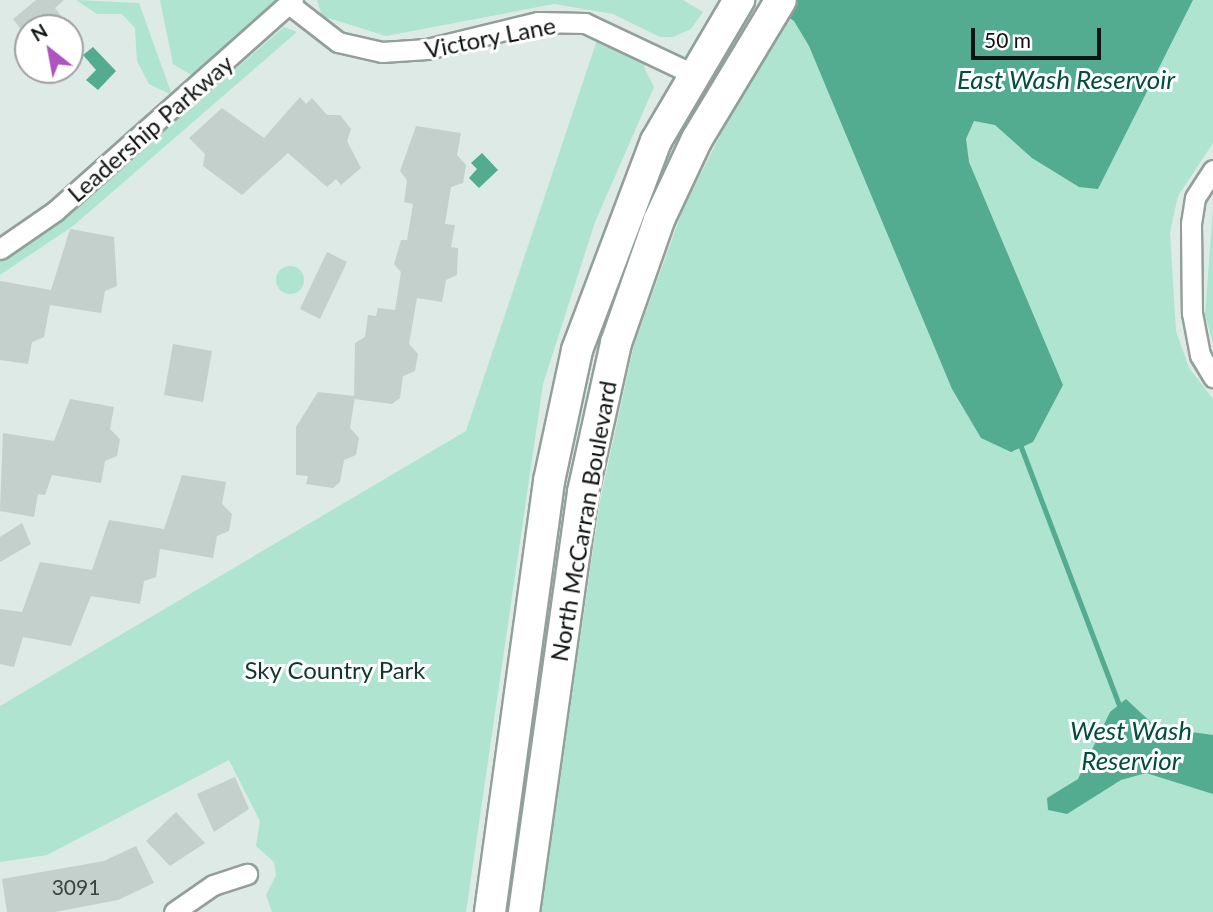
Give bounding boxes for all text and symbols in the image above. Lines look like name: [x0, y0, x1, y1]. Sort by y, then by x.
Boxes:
street label: Victory Lane: [422, 10, 558, 64]
north arrow: [14, 14, 84, 84]
scale bar: [975, 14, 1104, 58]
text: N: [27, 19, 51, 46]
text: 50 m: [984, 27, 1031, 52]
street label: Leadership Parkway: [61, 48, 239, 208]
water label: East Wash Reservoir: [957, 64, 1175, 96]
street label: North McCarran Boulevard: [544, 378, 622, 664]
park label: Sky Country Park: [244, 656, 426, 684]
water label: West Wash Reservior: [1070, 715, 1192, 776]
house number: 3091: [52, 874, 100, 900]

